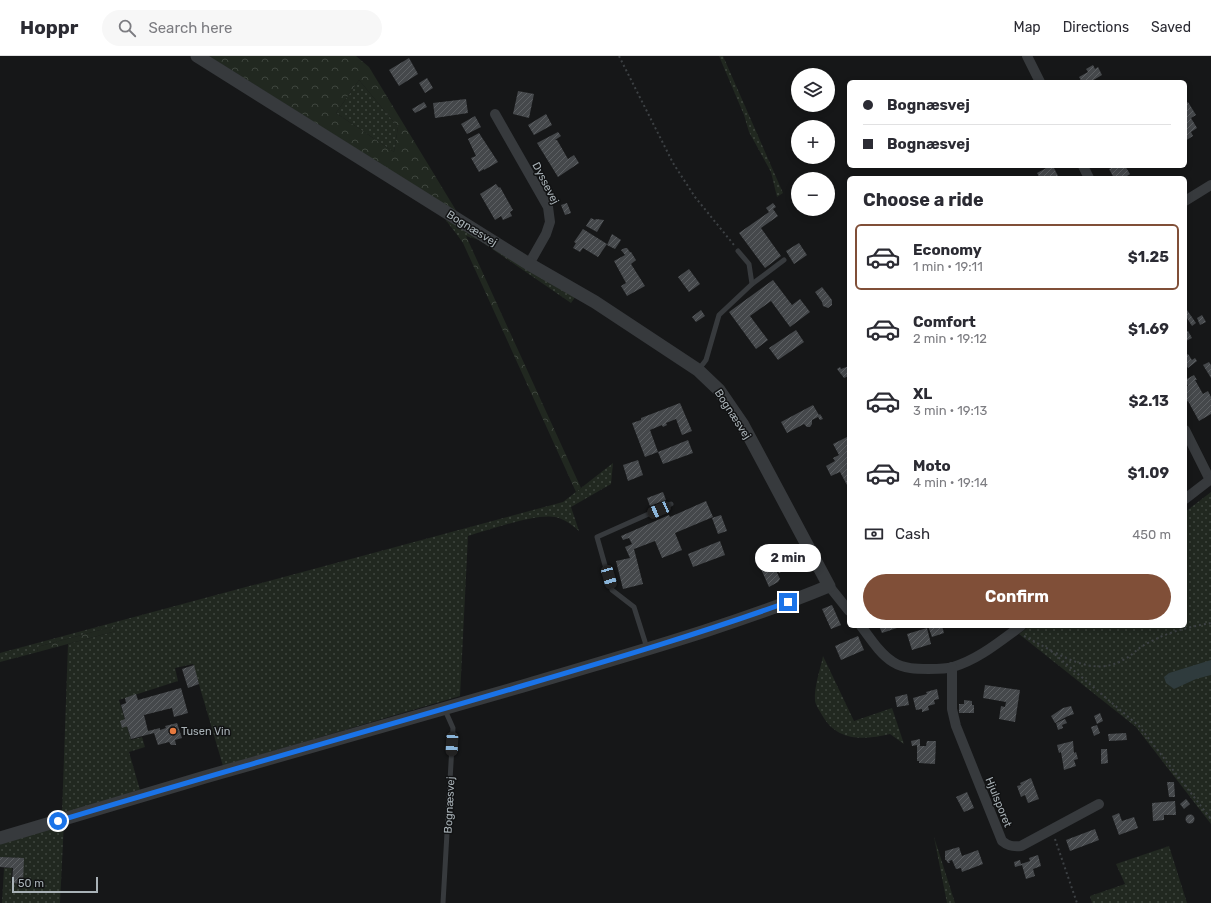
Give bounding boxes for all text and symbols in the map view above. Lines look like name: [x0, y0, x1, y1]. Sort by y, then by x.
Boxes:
search box: [102, 10, 382, 46]
text: Hoppr: [20, 16, 78, 39]
icon: search: [116, 17, 138, 39]
text: Search here: [148, 19, 233, 37]
text: Map: [1014, 19, 1041, 36]
text: Directions: [1063, 19, 1129, 36]
text: Saved: [1151, 19, 1191, 36]
map controls: [791, 68, 835, 216]
button: layers: [791, 68, 835, 112]
text: Bognæsvej: [887, 96, 970, 114]
button: +: [791, 120, 835, 164]
text: Bognæsvej: [887, 135, 970, 153]
street label: Dyssevej: [529, 160, 562, 207]
button: −: [791, 172, 835, 216]
text: Choose a ride: [863, 189, 984, 211]
street label: Bognæsvej: [444, 208, 499, 249]
icon: car: [865, 239, 901, 275]
text: Economy: [913, 241, 982, 259]
text: $1.25: [1128, 248, 1169, 266]
text: 1 min · 19:11: [913, 259, 983, 274]
icon: car: [865, 311, 901, 347]
text: Comfort: [913, 313, 976, 331]
text: $1.69: [1128, 320, 1169, 338]
text: 2 min · 19:12: [913, 331, 987, 346]
icon: car: [865, 383, 901, 419]
text: XL: [913, 385, 932, 403]
street label: Bognæsvej: [712, 387, 754, 442]
text: $2.13: [1129, 392, 1169, 410]
text: 3 min · 19:13: [913, 403, 987, 418]
icon: car: [865, 455, 901, 491]
text: Moto: [913, 457, 951, 475]
text: $1.09: [1128, 464, 1169, 482]
text: 4 min · 19:14: [913, 475, 988, 490]
car: [646, 500, 672, 520]
icon: cash: [863, 523, 885, 545]
text: Cash: [895, 525, 930, 543]
text: 450 m: [1132, 527, 1171, 542]
callout: 2 min: [755, 544, 821, 572]
text: 2 min: [770, 550, 806, 565]
car: [600, 564, 618, 590]
button: Confirm: [863, 574, 1171, 620]
route end: [779, 593, 797, 611]
place label: Tusen Vin: [181, 725, 230, 738]
marker: Tusen Vin: [168, 726, 178, 736]
car: [445, 732, 459, 756]
street label: Hjulsporet: [983, 775, 1015, 830]
street label: Bognæsvej: [442, 776, 457, 834]
route start: [49, 812, 67, 830]
scale bar: [12, 875, 98, 894]
text: 50 m: [18, 877, 44, 890]

